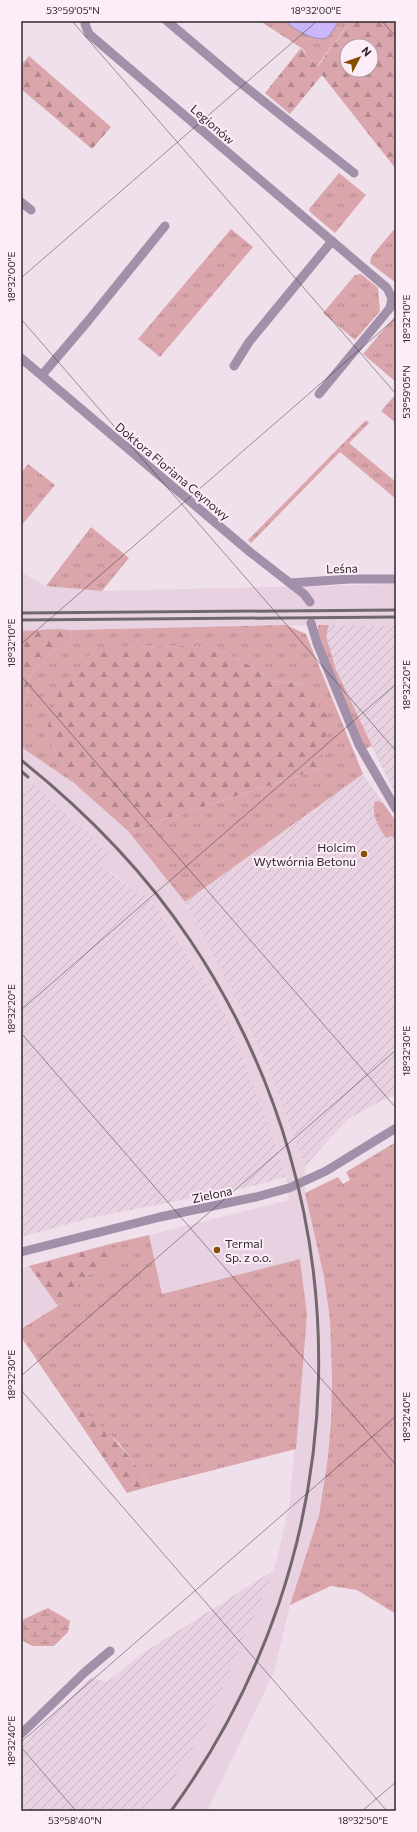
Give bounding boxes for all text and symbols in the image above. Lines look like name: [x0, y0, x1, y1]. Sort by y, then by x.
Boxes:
text: 53°59'05"N: [46, 4, 100, 16]
text: 18°32'00"E: [291, 4, 342, 16]
north arrow: [339, 38, 379, 78]
text: N: [359, 44, 375, 58]
street label: Legionów: [188, 101, 238, 147]
text: 18°32'00"E: [5, 251, 17, 302]
text: 18°32'10"E: [400, 295, 412, 343]
text: 53°59'05"N: [400, 365, 412, 419]
street label: Doktora Floriana Ceynowy: [113, 419, 233, 523]
street label: Leśna: [326, 560, 358, 576]
text: 18°32'10"E: [5, 619, 17, 667]
text: 18°32'20"E: [400, 660, 412, 710]
place label: Holcim Wytwórnia Betonu: [254, 840, 356, 868]
marker: Holcim Wytwórnia Betonu: [359, 849, 369, 859]
text: 18°32'20"E: [5, 984, 17, 1034]
text: 18°32'30"E: [400, 1026, 412, 1076]
street label: Zielona: [191, 1183, 233, 1205]
place label: Termal Sp. z o.o.: [225, 1236, 272, 1264]
marker: Termal Sp. z o.o.: [212, 1245, 222, 1255]
text: 18°32'30"E: [5, 1350, 17, 1400]
text: 18°32'40"E: [400, 1392, 412, 1442]
text: 18°32'40"E: [5, 1716, 17, 1766]
text: 53°58'40"N: [48, 1814, 102, 1826]
text: 18°32'50"E: [338, 1814, 388, 1826]

